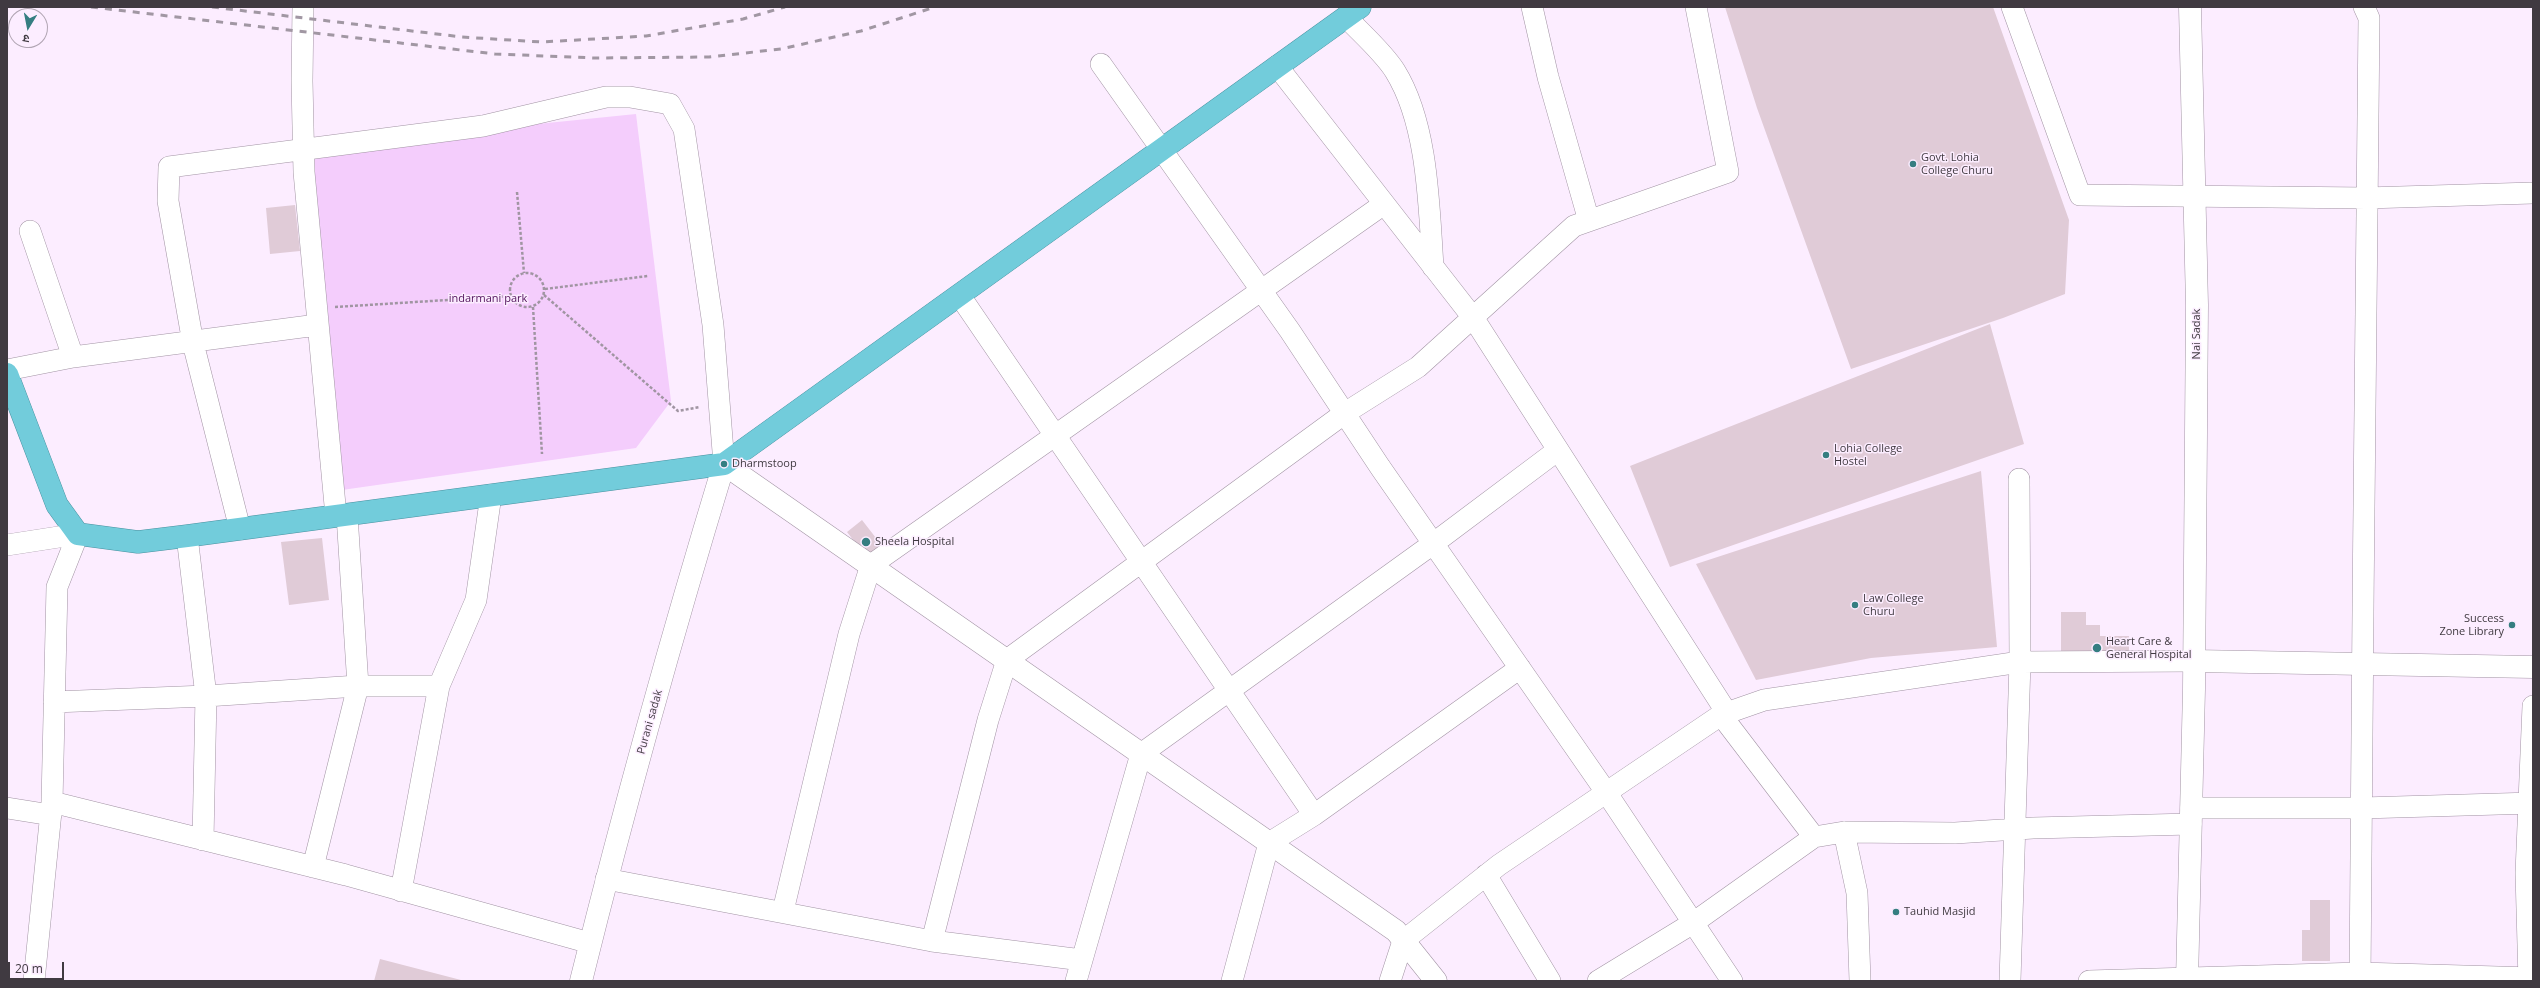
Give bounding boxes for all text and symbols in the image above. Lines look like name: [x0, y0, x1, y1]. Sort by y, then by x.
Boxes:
north arrow: [8, 8, 48, 48]
text: उ: [22, 31, 30, 47]
place label: Govt. Lohia College Churu: [1921, 151, 1993, 177]
marker: Govt. Lohia College Churu: [1908, 159, 1918, 169]
park label: indarmani park: [449, 292, 527, 306]
street label: Nai Sadak: [2190, 309, 2204, 359]
place label: Lohia College Hostel: [1834, 442, 1902, 468]
marker: Lohia College Hostel: [1821, 450, 1831, 460]
place label: Dharmstoop: [732, 457, 797, 471]
marker: Dharmstoop: [719, 459, 729, 469]
place label: Sheela Hospital: [875, 535, 954, 549]
marker: Sheela Hospital: [860, 536, 872, 548]
place label: Law College Churu: [1863, 592, 1924, 618]
marker: Law College Churu: [1850, 600, 1860, 610]
place label: Success Zone Library: [2439, 612, 2504, 638]
marker: Success Zone Library: [2507, 620, 2517, 630]
place label: Heart Care & General Hospital: [2106, 635, 2192, 661]
marker: Heart Care & General Hospital: [2091, 642, 2103, 654]
street label: Purani sadak: [635, 688, 665, 756]
place label: Tauhid Masjid: [1904, 905, 1976, 919]
marker: Tauhid Masjid: [1891, 907, 1901, 917]
scale bar: [10, 954, 66, 980]
text: 20 m: [15, 960, 43, 977]

